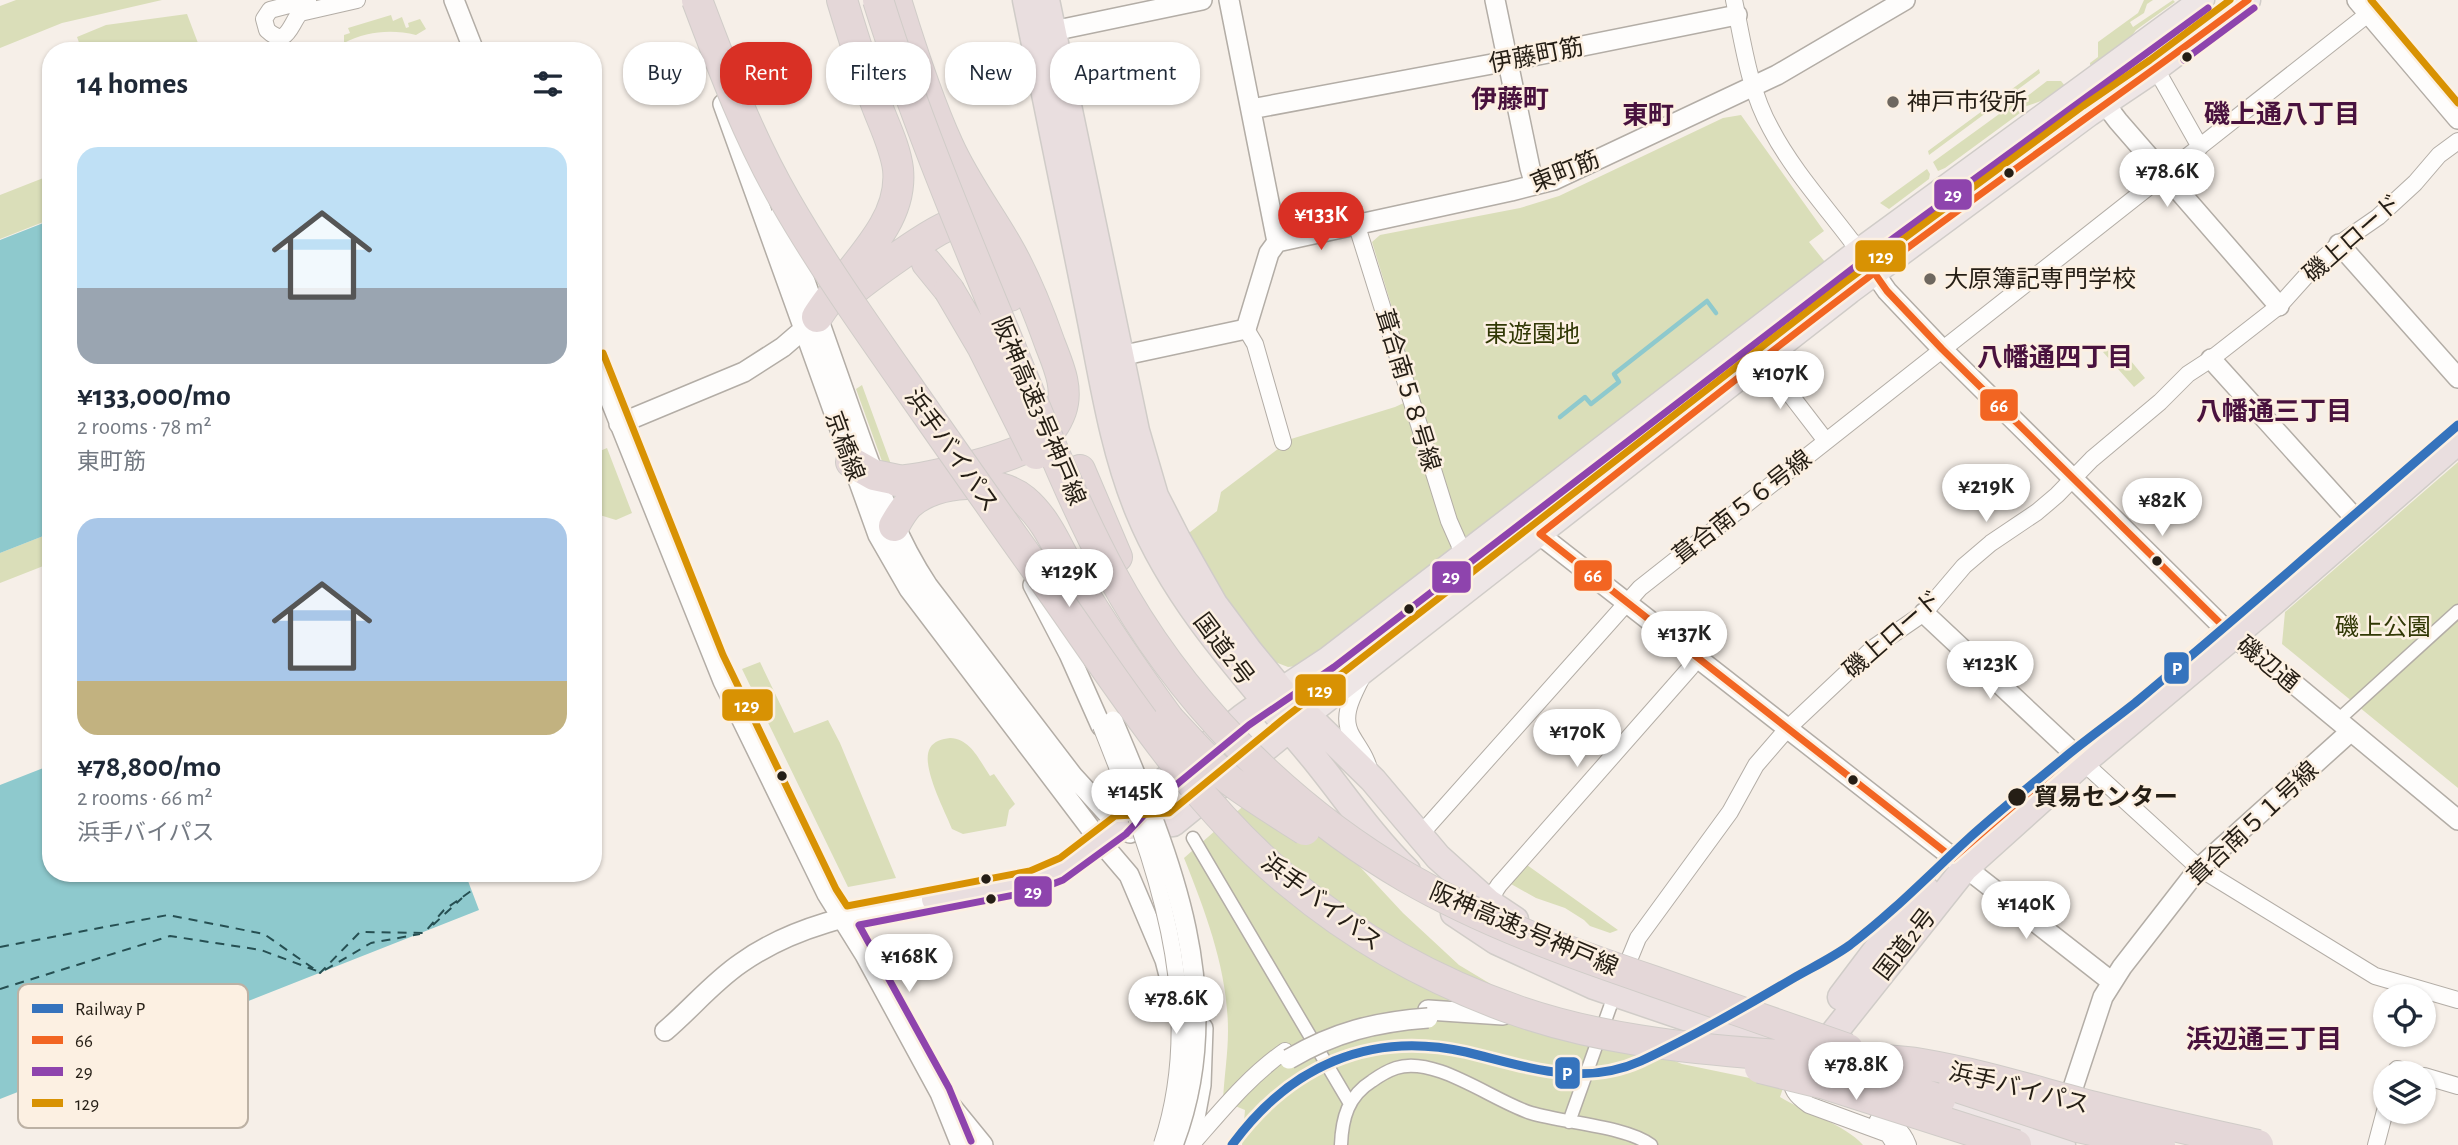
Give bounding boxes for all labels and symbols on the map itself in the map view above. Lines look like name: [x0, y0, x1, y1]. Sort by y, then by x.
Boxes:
street label: 伊藤町筋: [1486, 33, 1586, 77]
unlabelled marker: [2180, 50, 2194, 64]
district label: 伊藤町: [1471, 85, 1549, 113]
place label: 神戸市役所: [1907, 89, 2027, 115]
marker: 神戸市役所: [1885, 94, 1901, 110]
district label: 磯上通八丁目: [2204, 100, 2360, 128]
district label: 東町: [1622, 101, 1674, 129]
street label: 東町筋: [1527, 145, 1603, 197]
pin: ¥78.6K: [2110, 150, 2224, 209]
unlabelled marker: [2002, 166, 2016, 180]
line badge: 29: [1933, 178, 1973, 211]
text: 29: [1944, 186, 1962, 205]
street label: 磯上ロード: [2298, 189, 2406, 287]
pin: ¥133K: [1272, 192, 1370, 252]
line badge: 129: [1854, 239, 1907, 273]
text: 129: [1869, 248, 1893, 267]
place label: 大原簿記専門学校: [1944, 266, 2136, 292]
marker: 大原簿記専門学校: [1922, 271, 1938, 287]
street label: 葺合南５８号線: [1371, 306, 1445, 474]
street label: 阪神高速3号神戸線: [988, 313, 1090, 509]
park label: 東遊園地: [1484, 321, 1580, 347]
district label: 八幡通四丁目: [1977, 343, 2133, 371]
pin: ¥107K: [1731, 352, 1829, 411]
street label: 浜手バイパス: [900, 384, 1004, 516]
line badge: 66: [1979, 388, 2019, 422]
text: 66: [1990, 397, 2008, 416]
district label: 八幡通三丁目: [2196, 397, 2352, 425]
street label: 京橋線: [820, 408, 870, 484]
street label: 葺合南５６号線: [1668, 445, 1816, 569]
pin: ¥219K: [1937, 464, 2035, 524]
pin: ¥82K: [2121, 478, 2203, 538]
pin: ¥129K: [1020, 550, 1118, 609]
unlabelled marker: [2150, 554, 2164, 568]
line badge: 66: [1573, 559, 1613, 592]
line badge: 29: [1431, 560, 1472, 594]
text: 66: [1584, 567, 1602, 586]
text: 29: [1442, 568, 1460, 587]
street label: 磯上ロード: [1838, 585, 1946, 683]
unlabelled marker: [1402, 602, 1416, 616]
street label: 国道2号: [1189, 608, 1259, 690]
pin: ¥137K: [1635, 612, 1733, 671]
park label: 磯上公園: [2335, 614, 2431, 640]
street label: 磯辺通: [2232, 631, 2304, 697]
pin: ¥123K: [1941, 642, 2039, 701]
line badge: P: [2163, 651, 2190, 685]
text: P: [2172, 660, 2183, 679]
line badge: 129: [1294, 673, 1347, 707]
text: 129: [1308, 682, 1332, 701]
line badge: 129: [721, 688, 774, 722]
text: 129: [735, 697, 759, 716]
pin: ¥170K: [1528, 710, 1626, 769]
street label: 葺合南５１号線: [2183, 756, 2323, 890]
unlabelled marker: [775, 769, 789, 783]
pin: ¥145K: [1086, 770, 1184, 829]
unlabelled marker: [1846, 773, 1860, 787]
place label: 貿易センター: [2034, 784, 2178, 810]
marker: 貿易センター: [2006, 786, 2028, 808]
street label: 浜手バイパス: [1257, 848, 1387, 956]
unlabelled marker: [979, 872, 993, 886]
line badge: 29: [1013, 875, 1053, 908]
street label: 阪神高速3号神戸線: [1426, 878, 1622, 980]
pin: ¥140K: [1977, 881, 2075, 941]
text: 29: [1024, 883, 1042, 902]
unlabelled marker: [984, 892, 998, 906]
street label: 国道2号: [1869, 903, 1941, 985]
pin: ¥168K: [860, 934, 958, 994]
pin: ¥78.6K: [1119, 976, 1233, 1036]
legend: [18, 984, 248, 1128]
text: Railway P: [75, 1000, 145, 1019]
district label: 浜辺通三丁目: [2186, 1025, 2342, 1053]
text: 66: [75, 1032, 93, 1051]
pin: ¥78.8K: [1799, 1042, 1913, 1102]
line badge: P: [1554, 1056, 1581, 1090]
street label: 浜手バイパス: [1946, 1058, 2092, 1118]
text: 29: [75, 1063, 93, 1082]
text: P: [1562, 1065, 1573, 1084]
text: 129: [75, 1095, 99, 1114]

